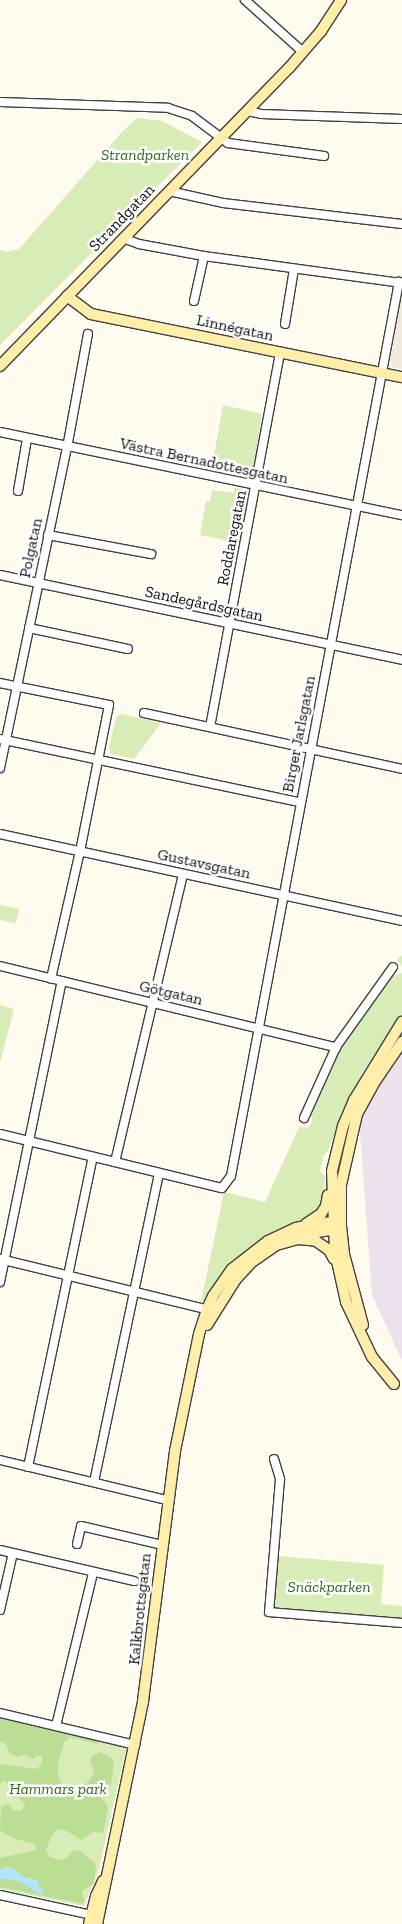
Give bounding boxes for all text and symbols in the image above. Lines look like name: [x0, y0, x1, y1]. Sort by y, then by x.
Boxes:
park label: Strandparken: [101, 145, 189, 165]
street label: Strandgatan: [85, 180, 159, 256]
street label: Linnégatan: [195, 310, 275, 346]
street label: Västra Bernadottesgatan: [118, 434, 290, 488]
street label: Roddaregatan: [213, 489, 251, 587]
street label: Polgatan: [15, 516, 47, 580]
street label: Sandegårdsgatan: [143, 582, 265, 626]
street label: Birger Jarlsgatan: [278, 674, 320, 794]
street label: Gustavsgatan: [156, 845, 252, 883]
street label: Götgatan: [137, 976, 205, 1010]
street label: Kalkbrottsgatan: [125, 1552, 155, 1666]
park label: Snäckparken: [287, 1577, 371, 1597]
park label: Hammars park: [9, 1779, 107, 1799]

